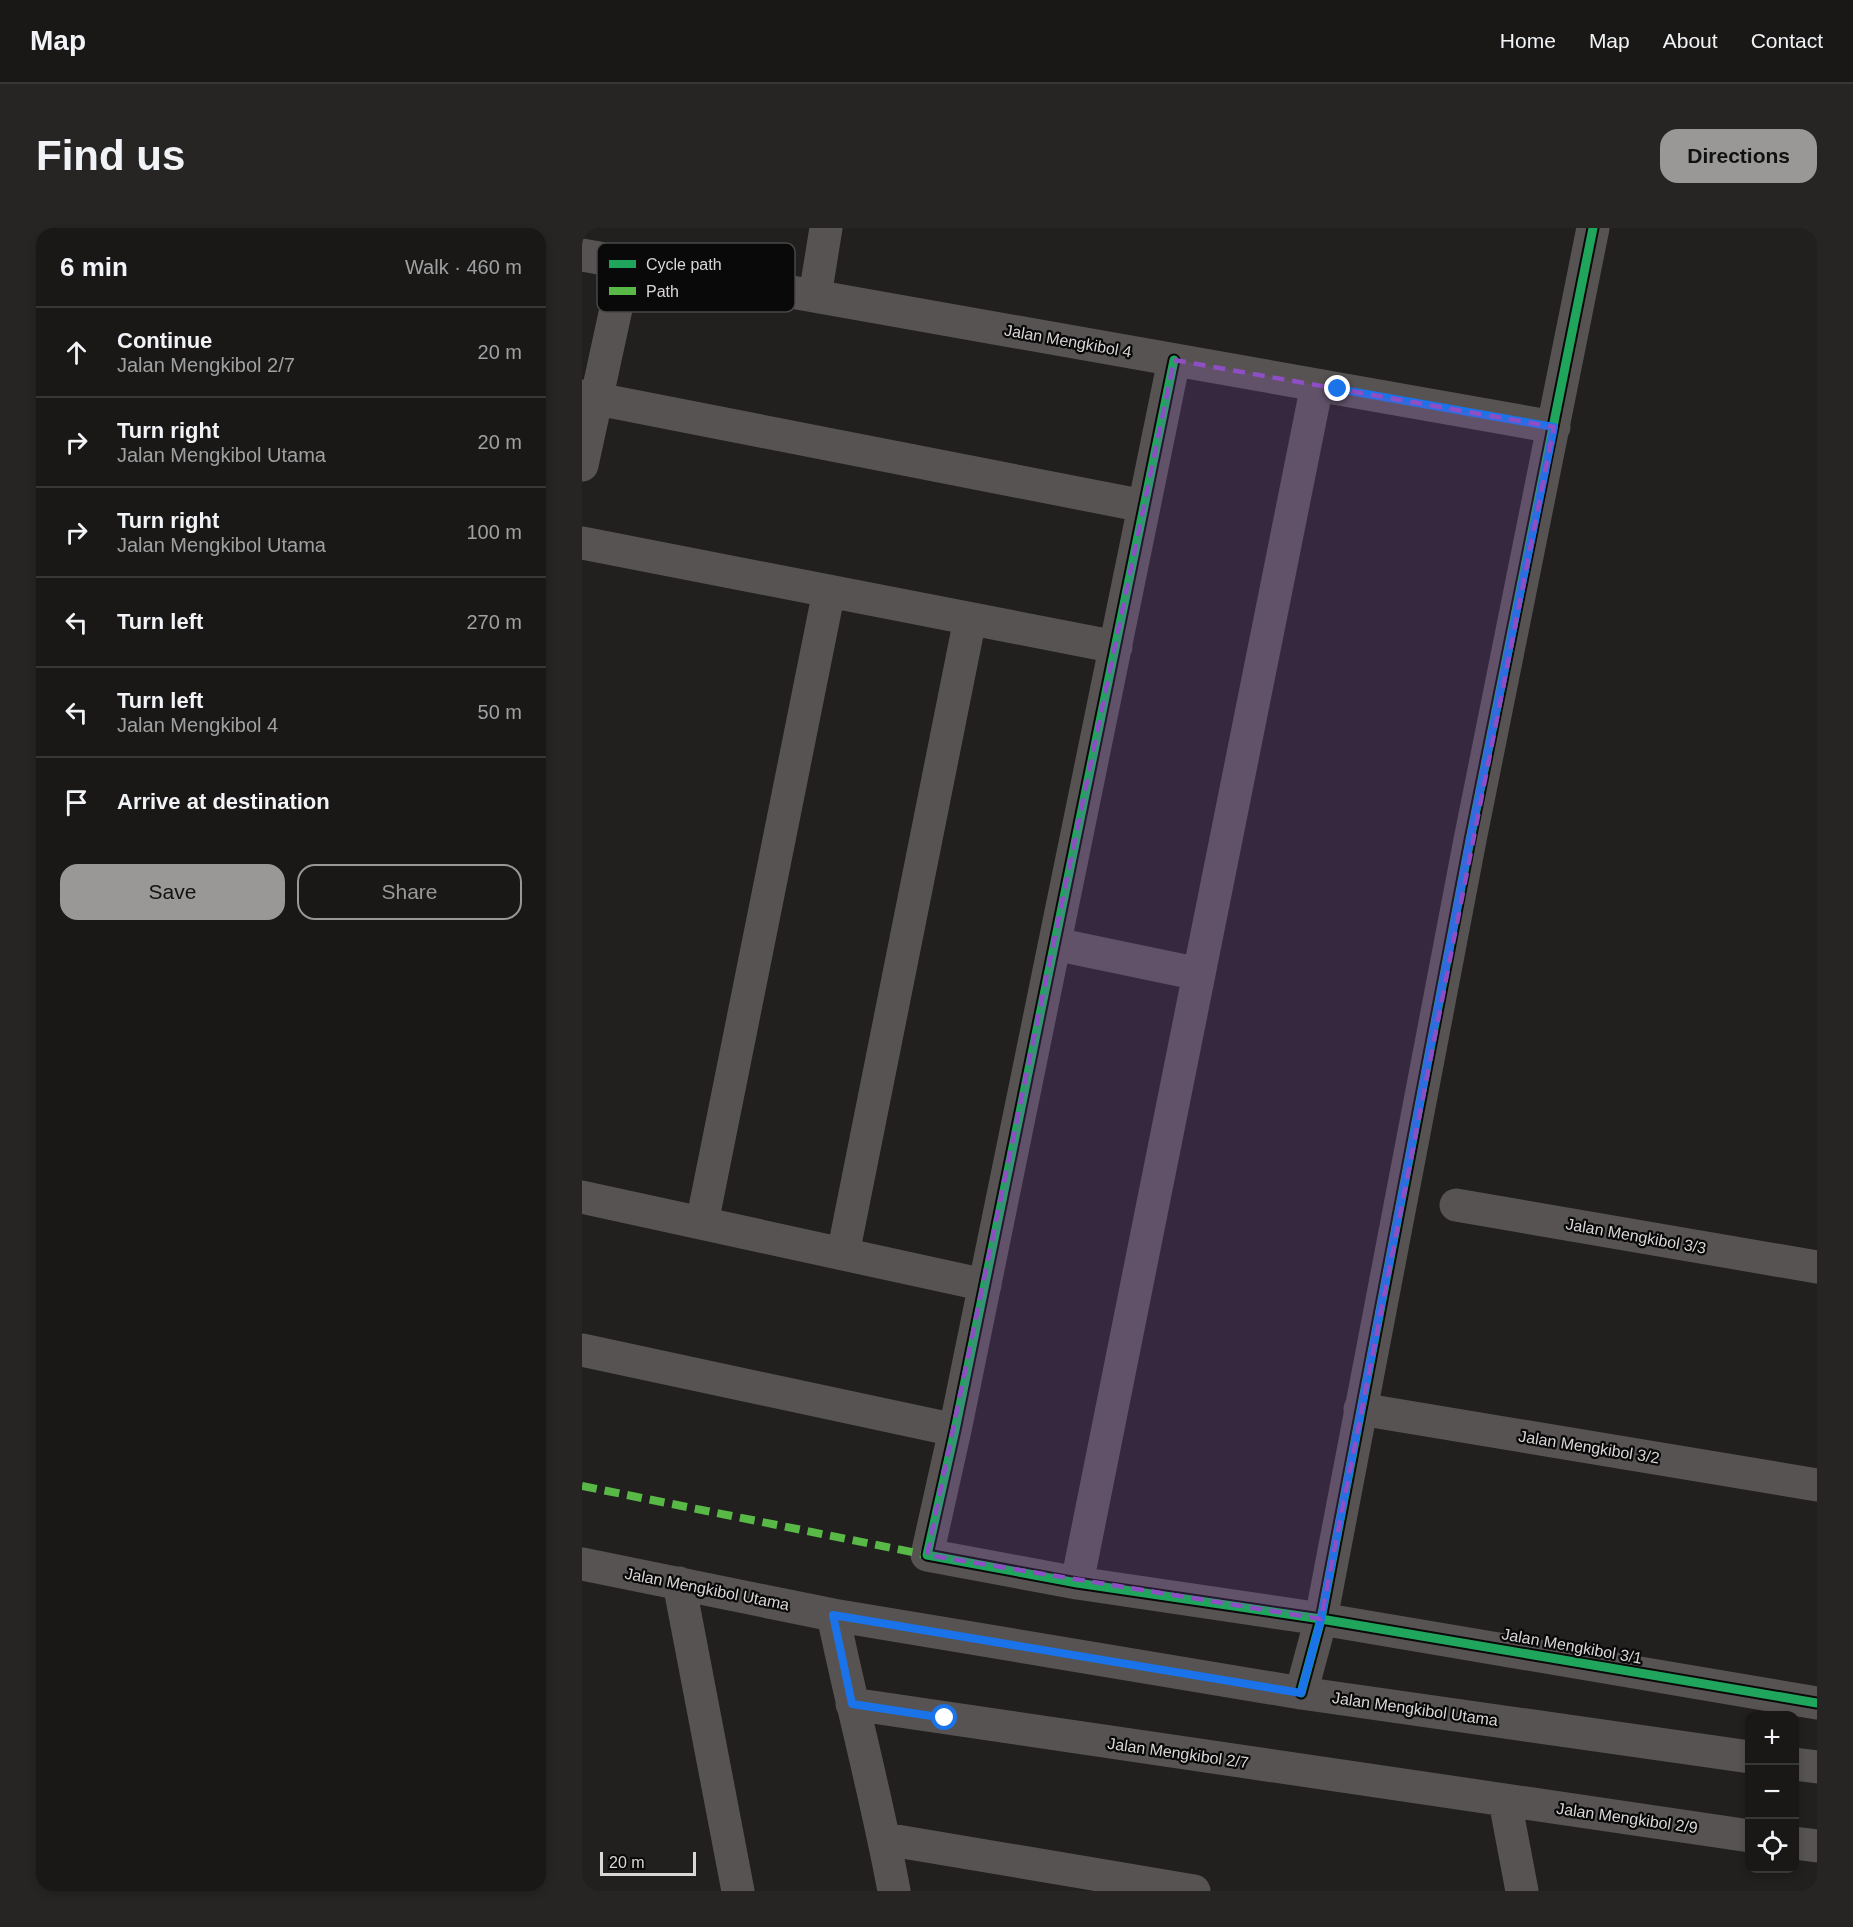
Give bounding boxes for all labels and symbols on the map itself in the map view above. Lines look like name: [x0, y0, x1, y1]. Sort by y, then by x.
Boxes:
legend: [597, 243, 795, 312]
text: Cycle path: [646, 256, 722, 273]
text: Path: [646, 283, 679, 300]
street label: Jalan Mengkibol 4: [1003, 321, 1133, 361]
route end: [1324, 375, 1350, 401]
street label: Jalan Mengkibol 3/3: [1564, 1215, 1708, 1257]
street label: Jalan Mengkibol 3/2: [1517, 1427, 1661, 1467]
street label: Jalan Mengkibol Utama: [623, 1565, 791, 1613]
street label: Jalan Mengkibol 3/1: [1500, 1625, 1644, 1667]
street label: Jalan Mengkibol Utama: [1331, 1689, 1499, 1729]
route start: [931, 1704, 957, 1730]
street label: Jalan Mengkibol 2/7: [1106, 1735, 1250, 1771]
street label: Jalan Mengkibol 2/9: [1555, 1800, 1699, 1836]
scale bar: [600, 1849, 696, 1876]

